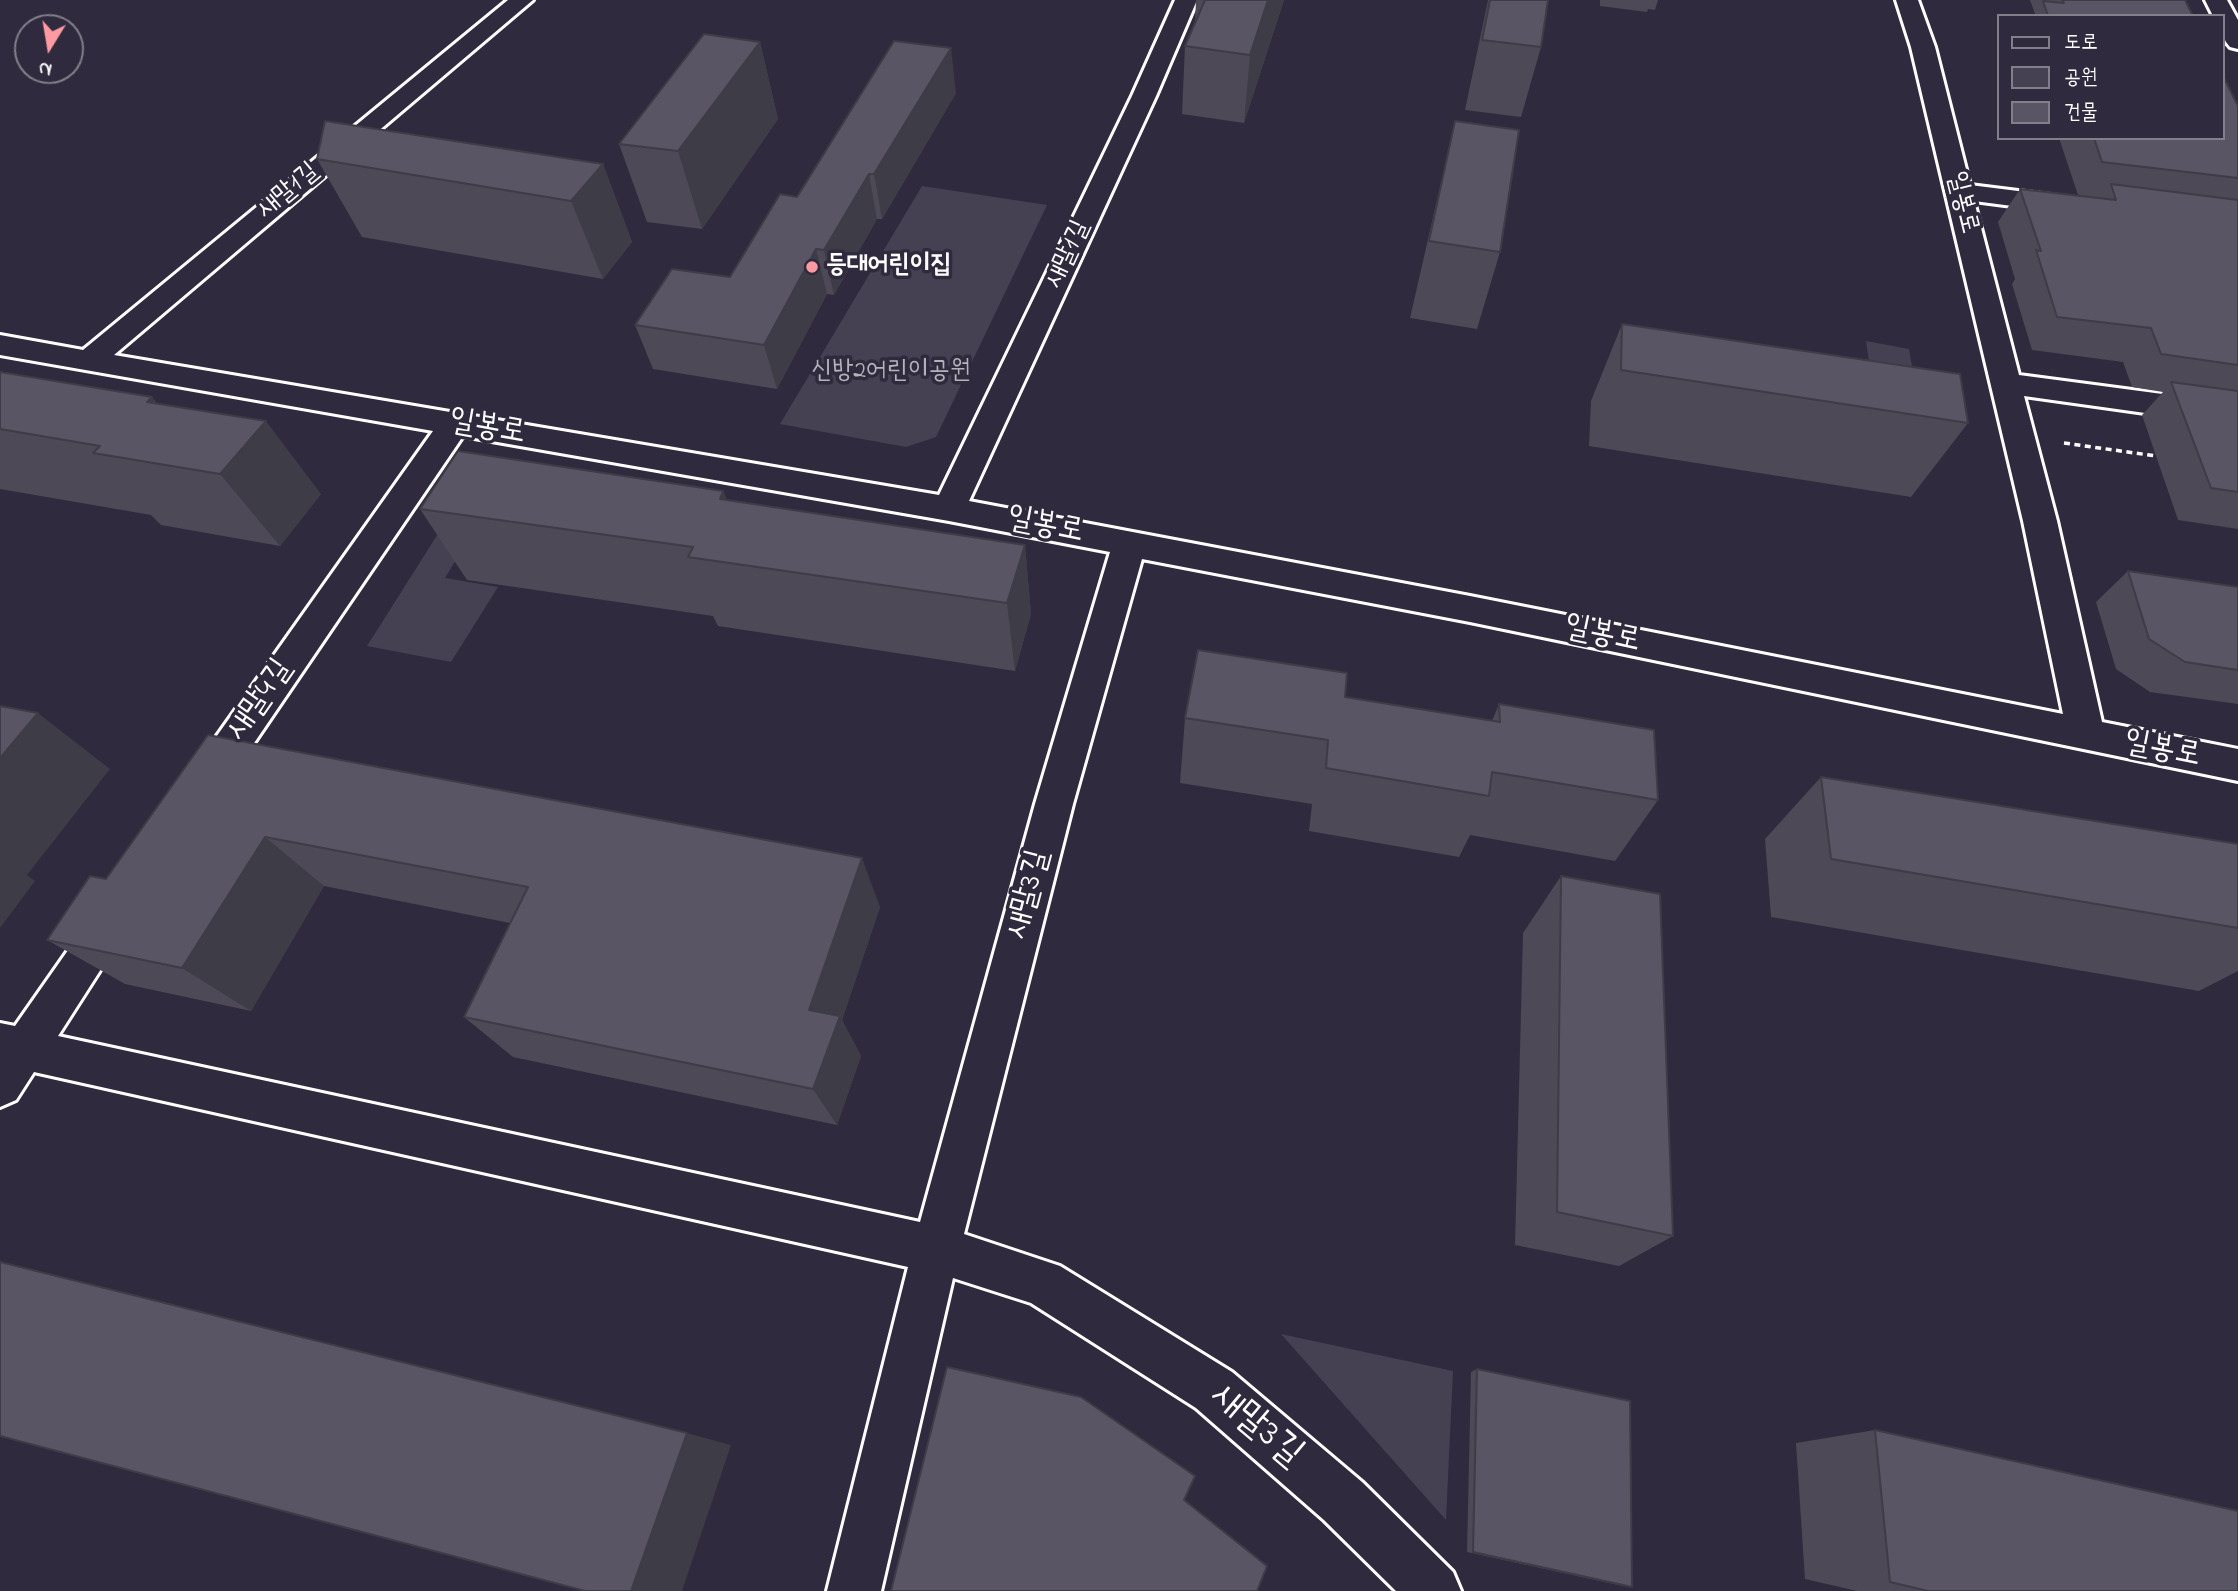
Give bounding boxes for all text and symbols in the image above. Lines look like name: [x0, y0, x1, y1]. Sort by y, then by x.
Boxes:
north arrow: [14, 14, 84, 84]
legend: [1996, 14, 2224, 140]
text: 도로: [2064, 28, 2098, 58]
text: N: [36, 54, 54, 83]
text: 공원: [2064, 63, 2098, 93]
text: 건물: [2064, 98, 2098, 128]
street label: 새말1길: [252, 157, 326, 227]
street label: 일봉로: [1938, 169, 1984, 237]
street label: 새말1길: [1040, 216, 1098, 294]
place label: 등대어린이집: [826, 251, 952, 283]
marker: 등대어린이집: [804, 259, 820, 275]
park label: 신방2어린이공원: [811, 357, 971, 389]
street label: 일봉로: [446, 403, 528, 455]
street label: 일봉로: [1003, 501, 1087, 553]
street label: 일봉로: [1560, 609, 1644, 663]
street label: 새말4길: [219, 653, 303, 749]
street label: 일봉로: [2120, 725, 2204, 777]
street label: 새말3길: [1000, 846, 1060, 944]
street label: 새말3길: [1199, 1375, 1311, 1479]

